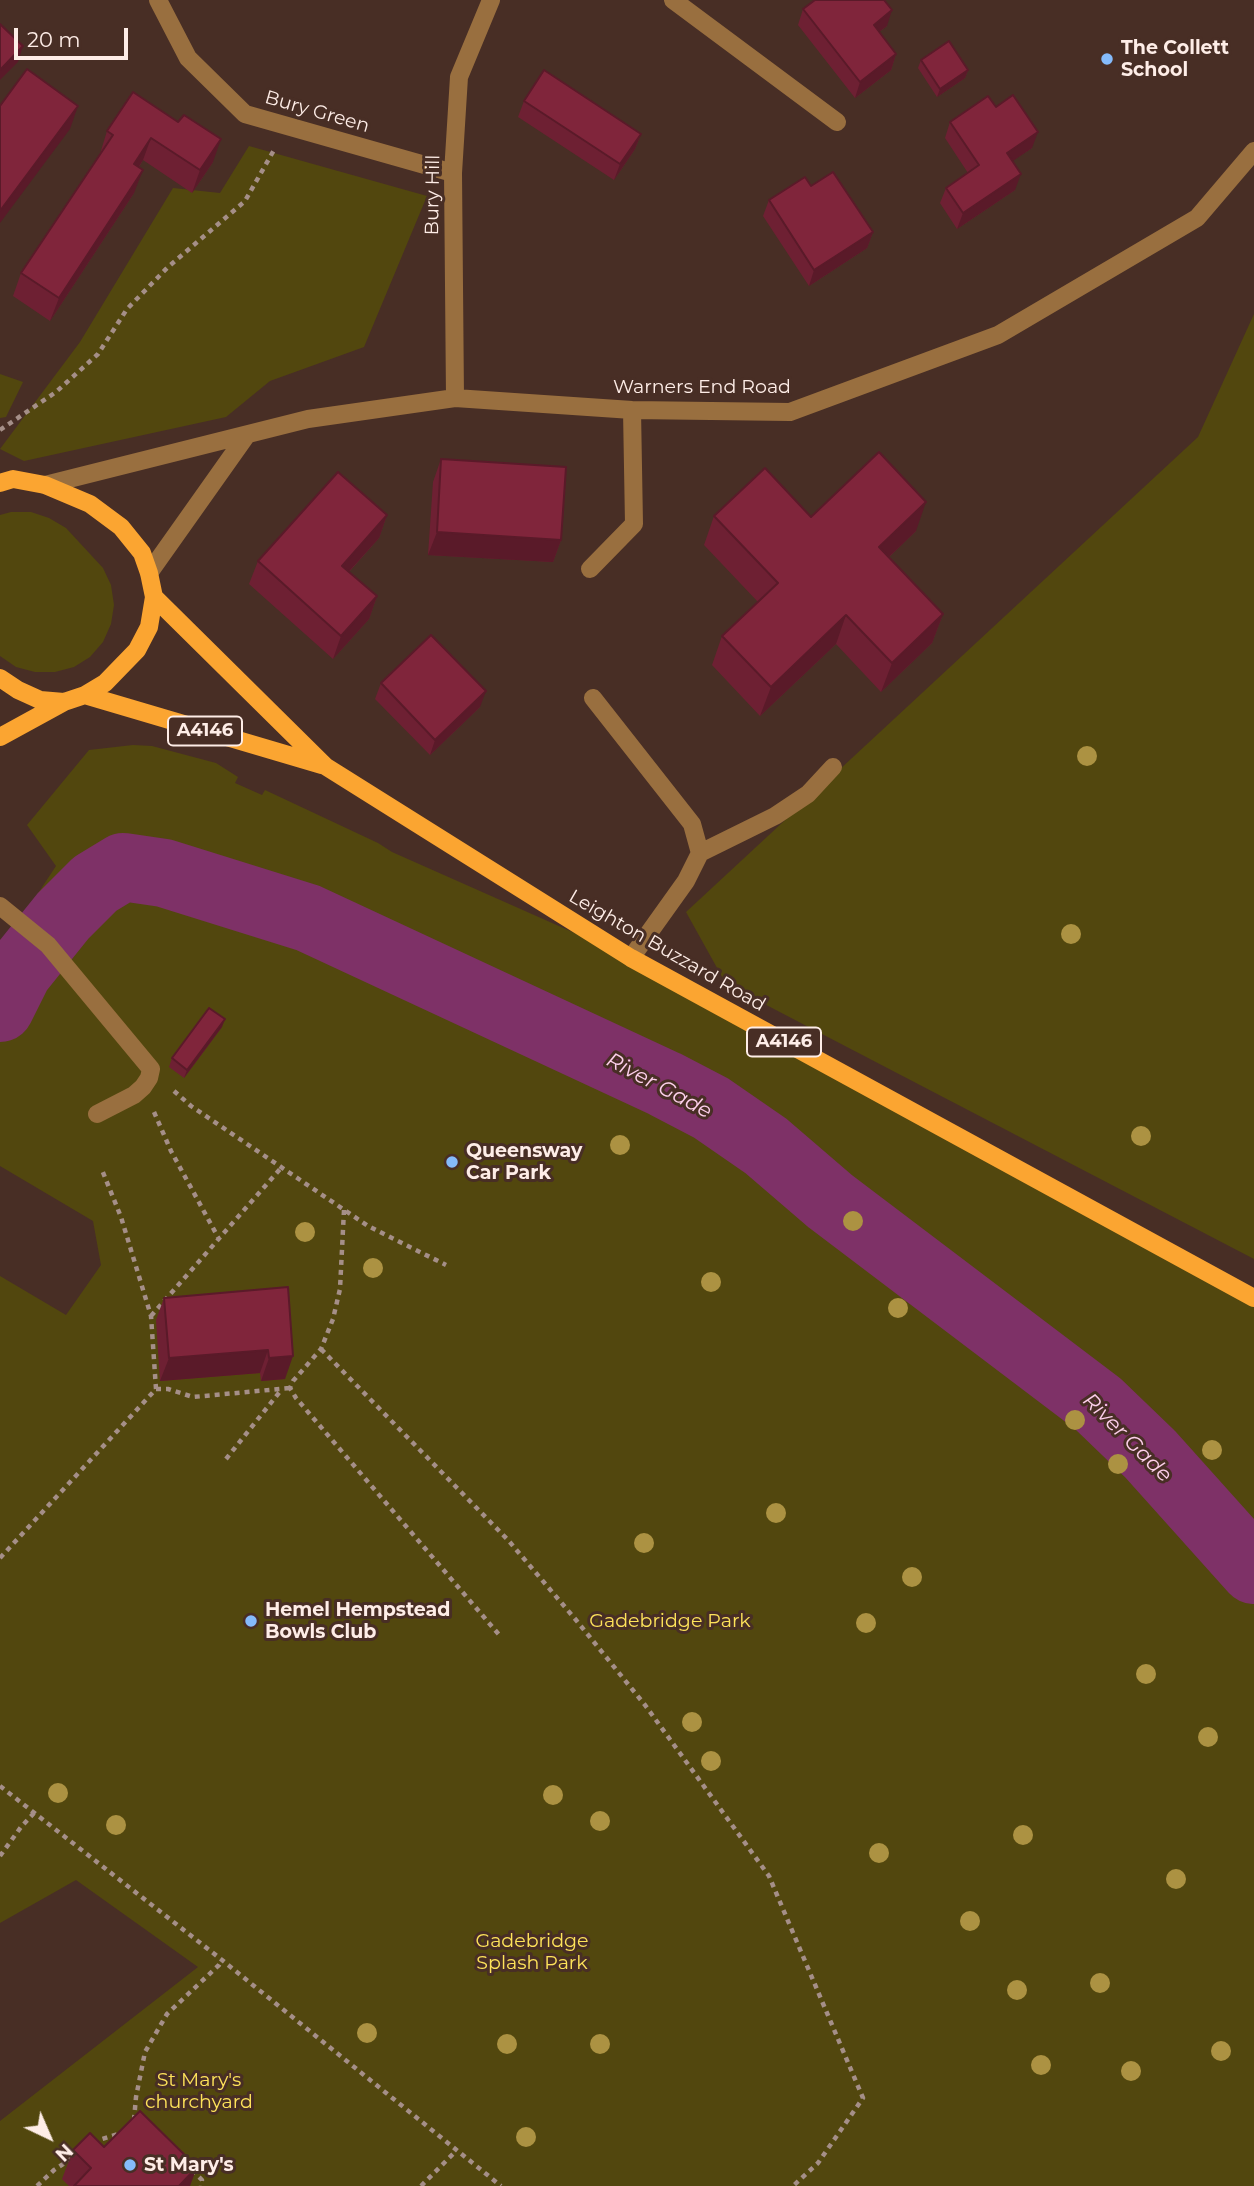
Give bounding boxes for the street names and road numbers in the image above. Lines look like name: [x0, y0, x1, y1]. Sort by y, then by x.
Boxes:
street label: Bury Green: [262, 86, 372, 138]
street label: Bury Hill: [421, 154, 445, 236]
street label: Warners End Road: [613, 376, 791, 398]
road number: A4146: [168, 716, 242, 746]
street label: Leighton Buzzard Road: [565, 885, 769, 1017]
road number: A4146: [747, 1028, 821, 1056]

